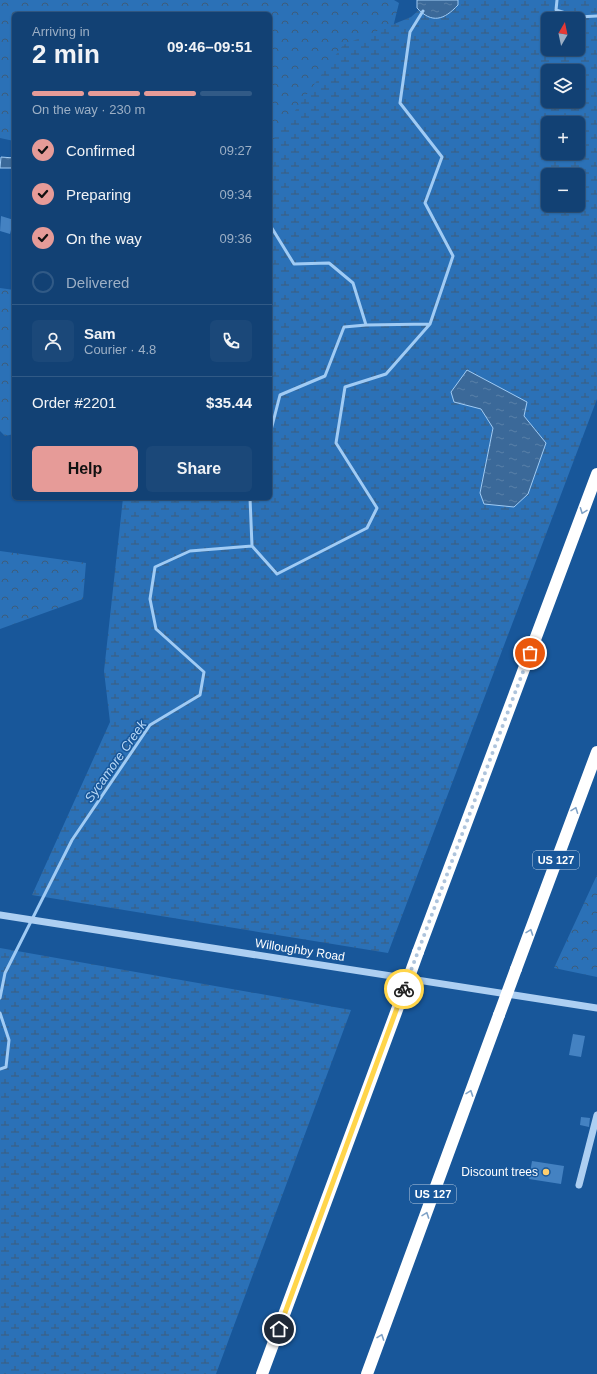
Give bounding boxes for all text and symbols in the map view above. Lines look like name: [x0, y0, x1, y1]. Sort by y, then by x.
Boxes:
north arrow: [541, 12, 585, 56]
map controls: [541, 12, 585, 212]
text: Arriving in: [32, 24, 90, 39]
text: 09:46–09:51: [167, 38, 252, 55]
text: 2 min: [32, 39, 100, 69]
button: layers: [541, 64, 585, 108]
text: On the way · 230 m: [32, 102, 145, 117]
button: +: [541, 116, 585, 160]
icon: check: [32, 139, 54, 161]
text: Confirmed: [66, 142, 135, 159]
text: 09:27: [219, 143, 252, 158]
button: −: [541, 168, 585, 212]
icon: check: [32, 183, 54, 205]
text: Preparing: [66, 186, 131, 203]
text: 09:34: [219, 187, 252, 202]
icon: check: [32, 227, 54, 249]
text: On the way: [66, 230, 142, 247]
text: 09:36: [219, 231, 252, 246]
text: Delivered: [66, 274, 129, 291]
button: person: [32, 320, 74, 362]
button: phone: [210, 320, 252, 362]
text: Sam: [84, 325, 116, 342]
text: Courier · 4.8: [84, 342, 156, 357]
text: Order #2201: [32, 394, 116, 411]
text: $35.44: [206, 394, 252, 411]
button: Help: [32, 446, 138, 492]
button: Share: [146, 446, 252, 492]
one-way arrow: [580, 507, 588, 514]
pin: [513, 636, 547, 670]
icon: bag: [519, 642, 541, 664]
water label: Sycamore Creek: [82, 716, 150, 805]
one-way arrow: [570, 807, 578, 814]
road number: US 127: [533, 851, 579, 869]
one-way arrow: [525, 929, 533, 936]
street label: Willoughby Road: [254, 936, 346, 964]
courier: [384, 969, 424, 1009]
icon: bike: [393, 978, 415, 1000]
one-way arrow: [466, 1090, 474, 1097]
place label: Discount trees: [461, 1165, 538, 1179]
marker: Discount trees: [541, 1167, 551, 1177]
road number: US 127: [410, 1185, 456, 1203]
one-way arrow: [421, 1212, 429, 1219]
pin: [262, 1312, 296, 1346]
icon: home: [268, 1318, 290, 1340]
one-way arrow: [376, 1334, 384, 1341]

